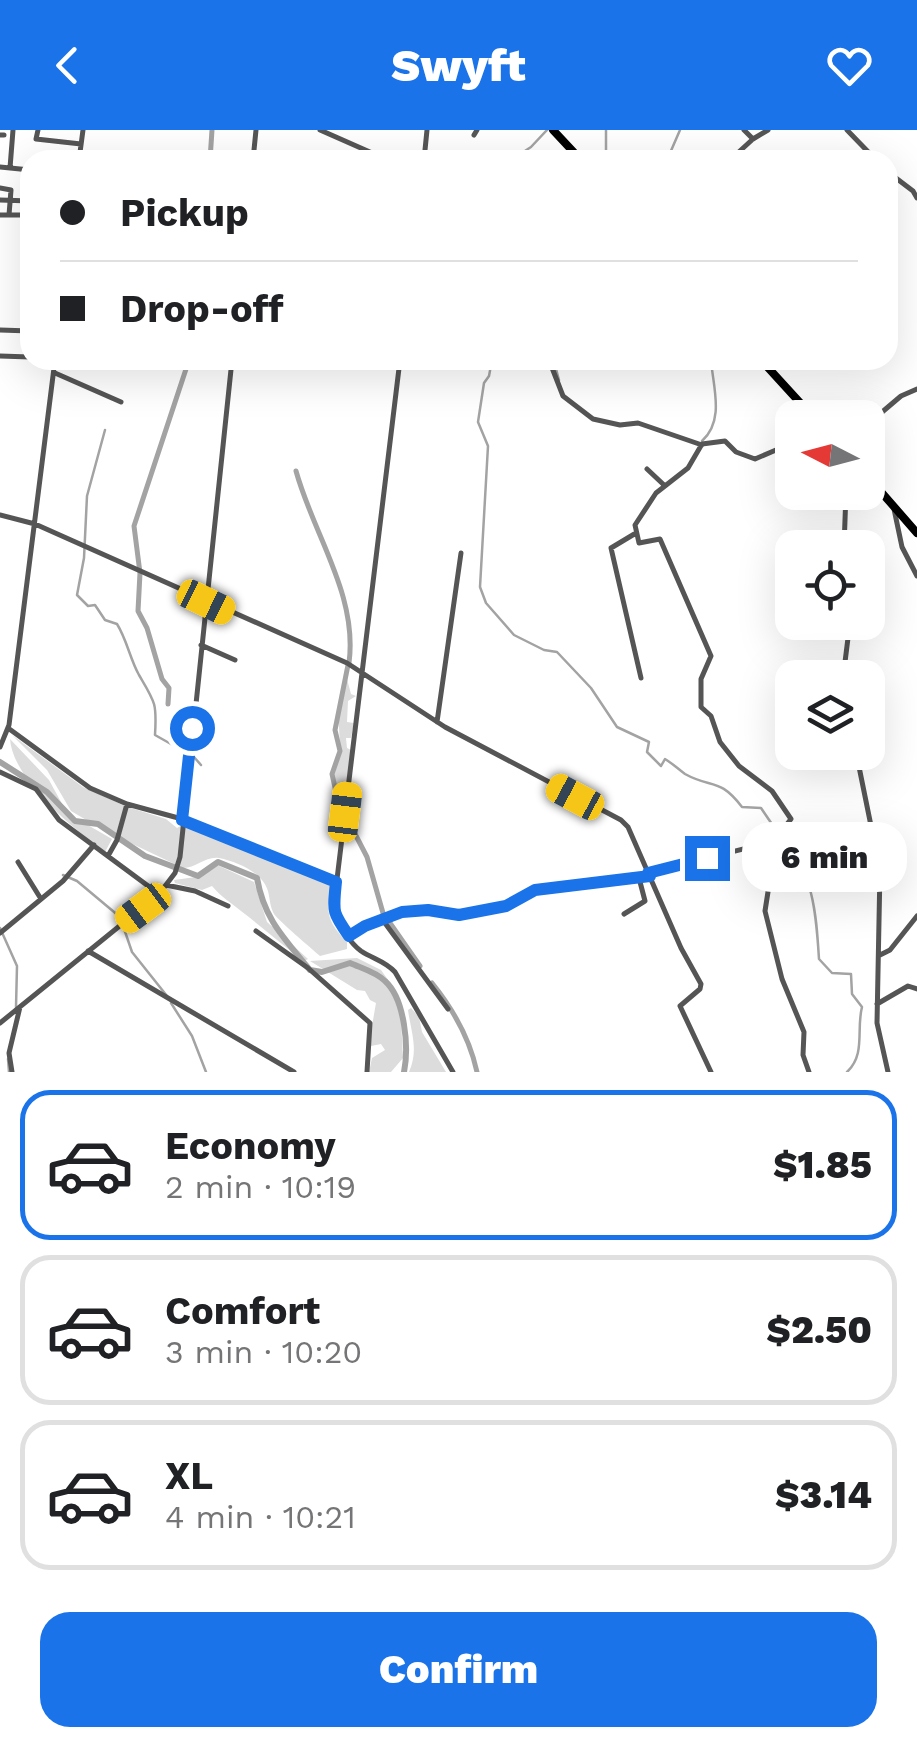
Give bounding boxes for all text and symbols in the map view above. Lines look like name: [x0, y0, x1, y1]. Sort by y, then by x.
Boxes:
icon: back: [40, 38, 95, 93]
icon: heart: [822, 38, 877, 93]
text: Swyft: [391, 39, 526, 92]
text: Pickup: [120, 191, 249, 235]
text: Drop-off: [120, 287, 284, 331]
north arrow: [775, 400, 885, 510]
map controls: [775, 400, 885, 770]
button: locate: [775, 530, 885, 640]
car: [172, 575, 240, 629]
button: layers: [775, 660, 885, 770]
route start: [170, 706, 215, 751]
car: [541, 770, 609, 824]
car: [326, 780, 364, 844]
callout: 6 min: [742, 823, 907, 893]
route end: [685, 836, 730, 881]
text: 6 min: [781, 838, 868, 876]
car: [110, 878, 176, 938]
icon: car: [45, 1120, 135, 1210]
text: Economy: [165, 1124, 336, 1168]
text: $1.85: [773, 1143, 872, 1187]
text: 2 min · 10:19: [165, 1168, 356, 1206]
icon: car: [45, 1285, 135, 1375]
text: Comfort: [165, 1289, 320, 1333]
text: $2.50: [766, 1308, 872, 1352]
text: 3 min · 10:20: [165, 1333, 362, 1371]
icon: car: [45, 1450, 135, 1540]
text: XL: [165, 1454, 213, 1498]
text: $3.14: [775, 1473, 872, 1517]
text: 4 min · 10:21: [165, 1498, 356, 1536]
button: Confirm: [40, 1612, 877, 1727]

